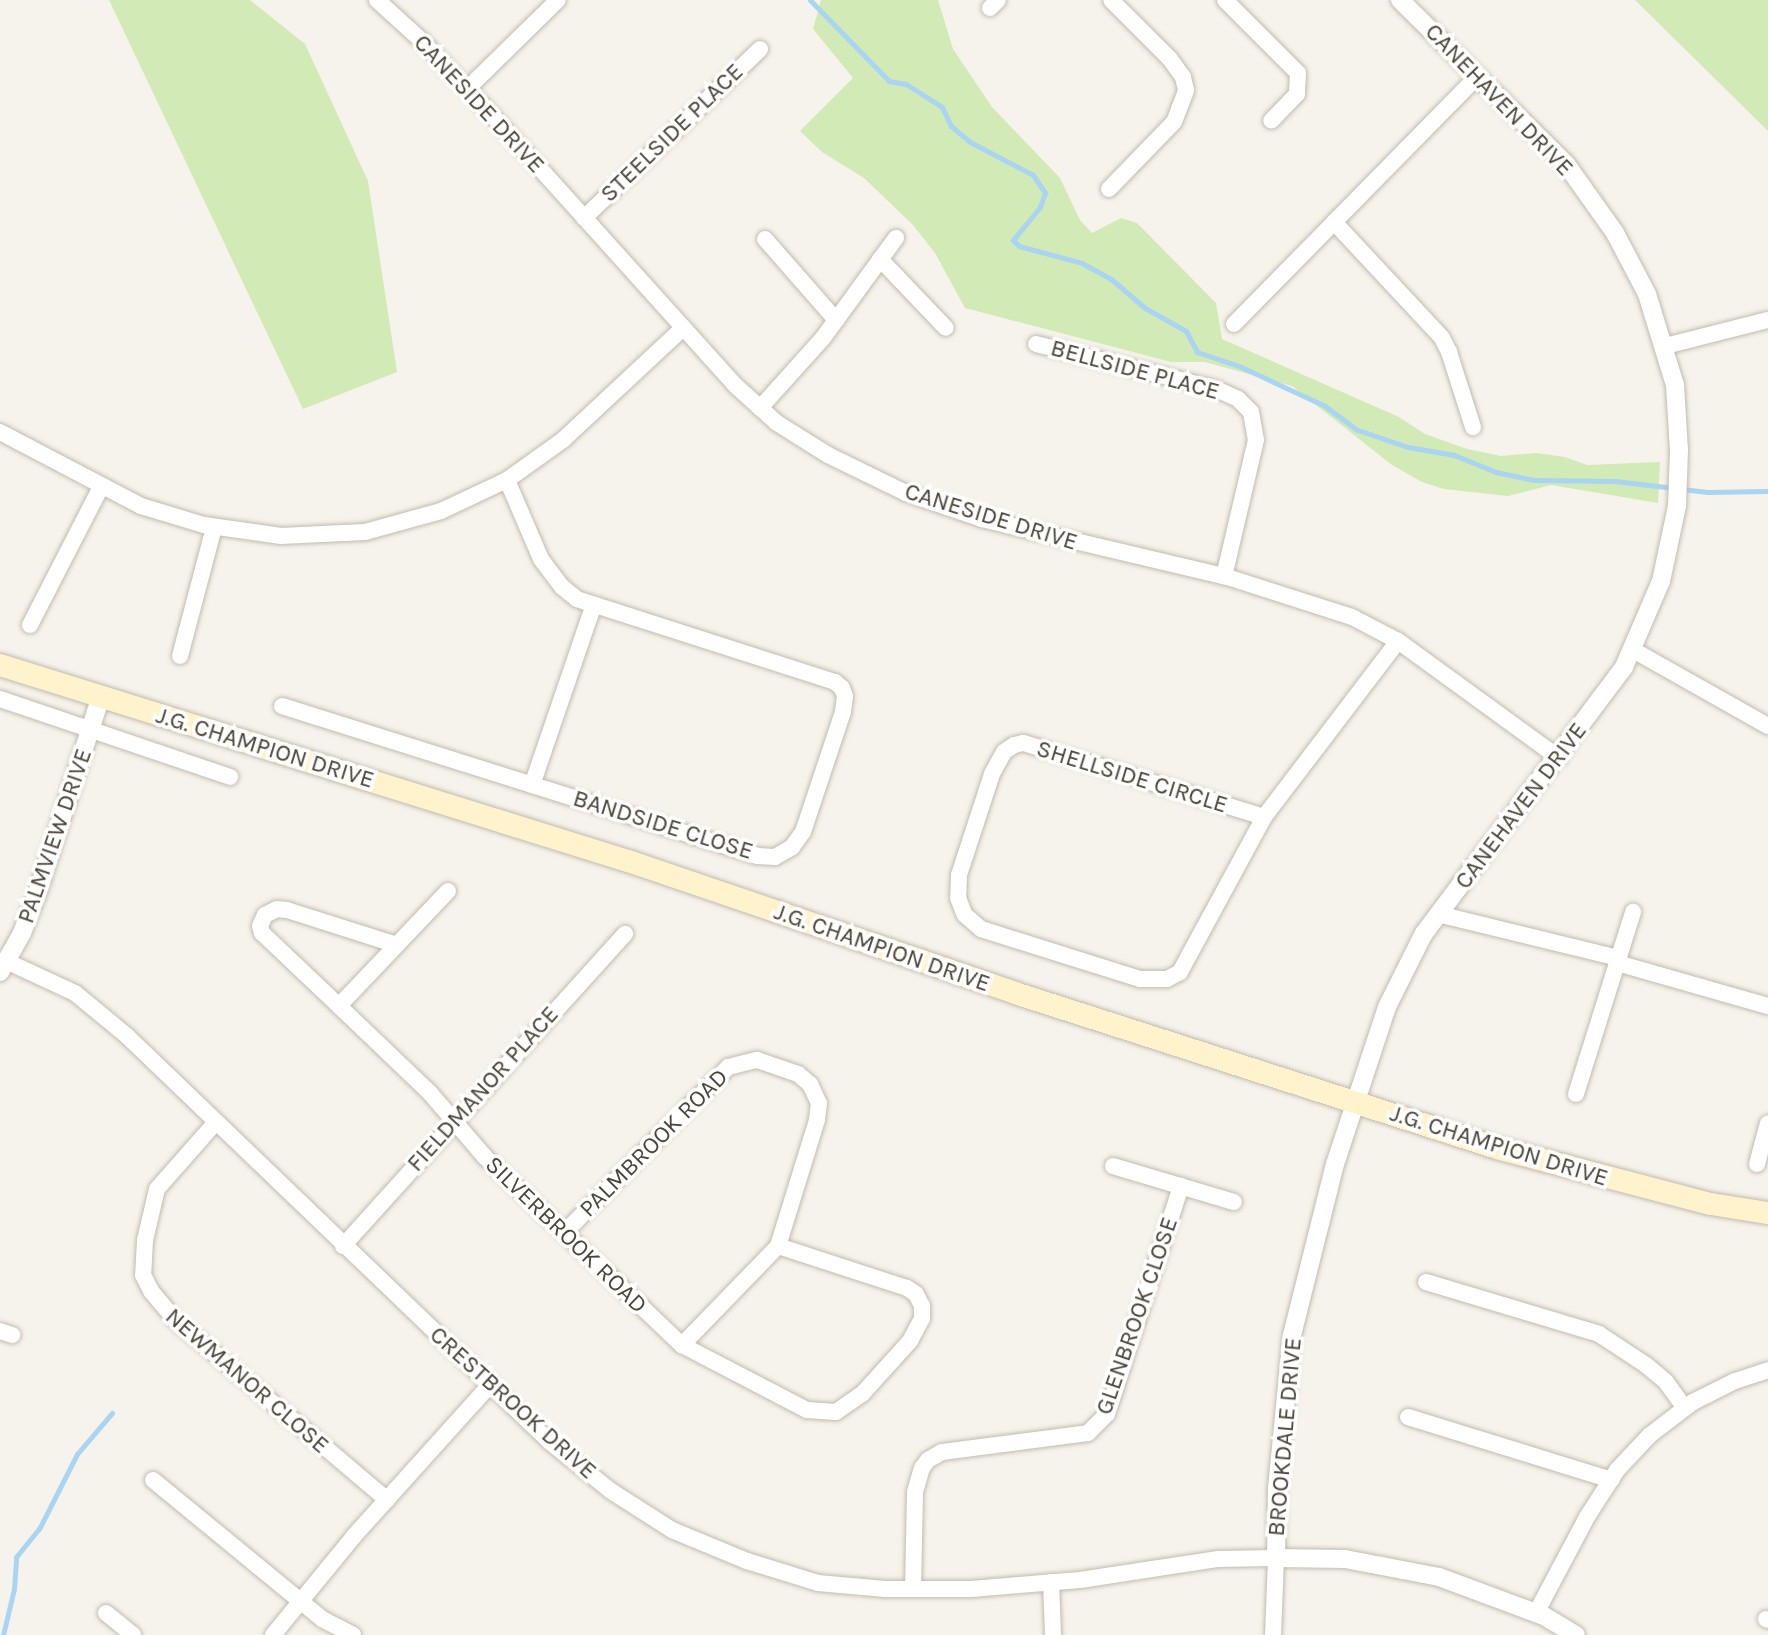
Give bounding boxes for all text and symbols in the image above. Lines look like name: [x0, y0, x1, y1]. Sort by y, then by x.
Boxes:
street label: CANEHAVEN DRIVE: [1419, 18, 1579, 182]
street label: CANESIDE DRIVE: [407, 29, 551, 179]
street label: STEELSIDE PLACE: [595, 58, 749, 208]
street label: BELLSIDE PLACE: [1047, 334, 1223, 406]
street label: CANESIDE DRIVE: [901, 477, 1081, 557]
street label: J.G. CHAMPION DRIVE: [153, 701, 377, 795]
street label: CANEHAVEN DRIVE: [1449, 717, 1593, 895]
street label: SHELLSIDE CIRCLE: [1033, 734, 1231, 820]
street label: PALMVIEW DRIVE: [12, 745, 98, 927]
street label: BANDSIDE CLOSE: [570, 784, 756, 866]
street label: J.G. CHAMPION DRIVE: [770, 898, 994, 998]
street label: FIELDMANOR PLACE: [401, 1000, 565, 1178]
street label: PALMBROOK ROAD: [574, 1063, 734, 1223]
street label: J.G. CHAMPION DRIVE: [1387, 1099, 1611, 1193]
street label: SILVERBROOK ROAD: [479, 1150, 653, 1320]
street label: GLENBROOK CLOSE: [1090, 1214, 1184, 1418]
street label: NEWMANOR CLOSE: [159, 1302, 335, 1460]
street label: CRESTBROOK DRIVE: [424, 1321, 602, 1485]
street label: BROOKDALE DRIVE: [1262, 1336, 1308, 1538]

